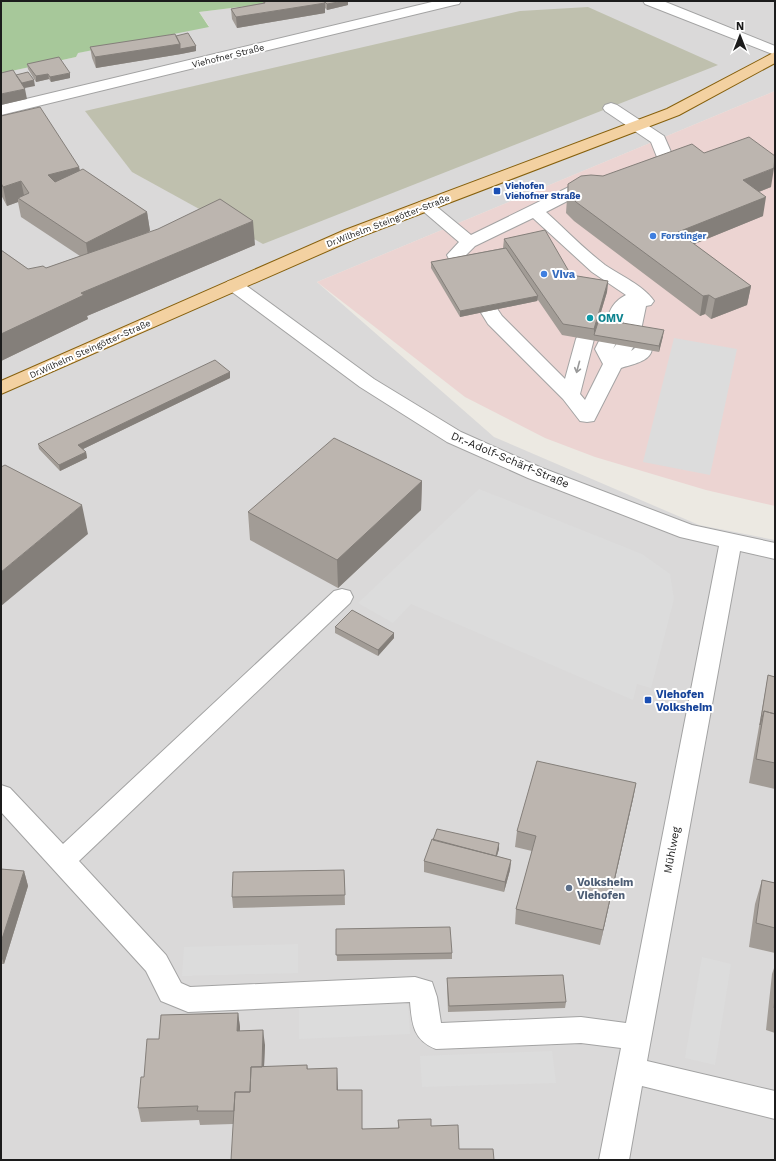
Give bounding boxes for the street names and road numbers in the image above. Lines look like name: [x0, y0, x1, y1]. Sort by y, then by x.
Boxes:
street label: Viehofner Straße: [191, 42, 265, 70]
street label: Dr.Wilhelm Steingötter-Straße: [325, 193, 451, 249]
street label: Dr.Wilhelm Steingötter-Straße: [28, 318, 152, 380]
street label: Dr.-Adolf-Schärf-Straße: [449, 429, 571, 491]
street label: Mühlweg: [661, 825, 683, 874]

